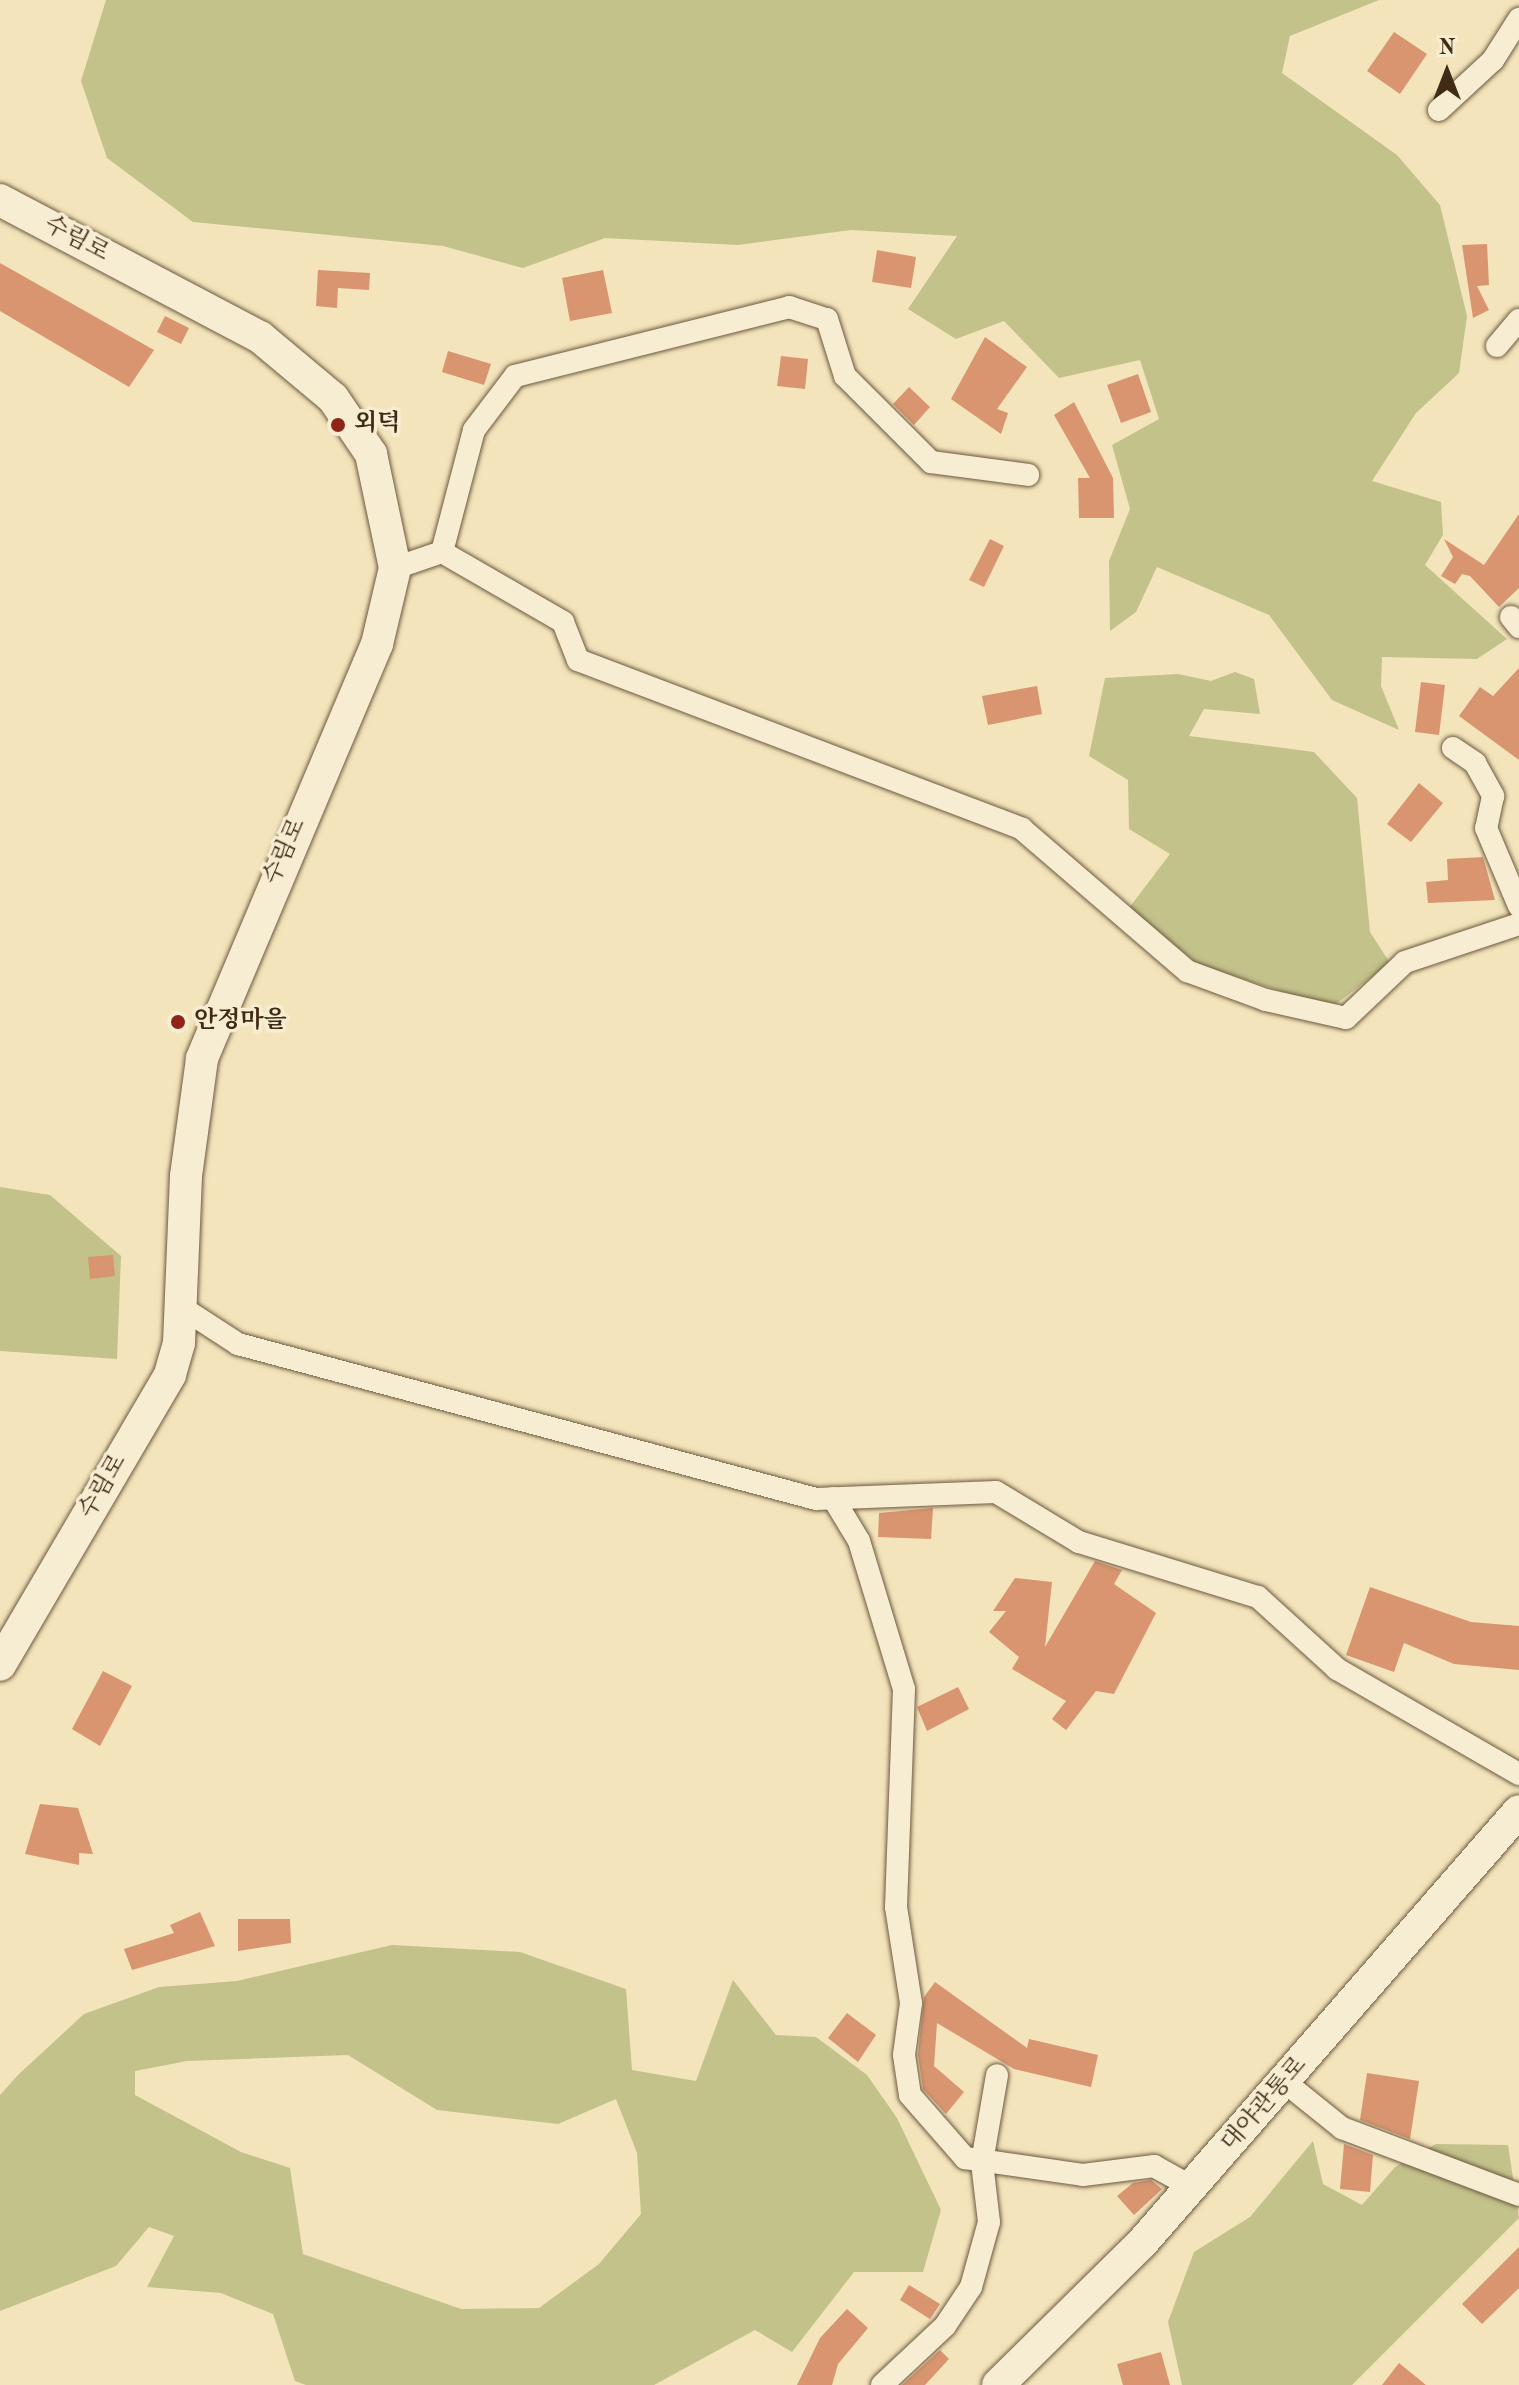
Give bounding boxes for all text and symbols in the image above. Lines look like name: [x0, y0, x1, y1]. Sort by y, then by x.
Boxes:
north arrow: [1407, 32, 1487, 112]
text: N: [1439, 37, 1455, 59]
street label: 수림로: [39, 211, 113, 269]
place label: 외덕: [354, 411, 400, 439]
marker: 외덕: [329, 416, 347, 434]
street label: 수림로: [259, 814, 313, 890]
place label: 안정마을: [194, 1008, 287, 1036]
marker: 안정마을: [169, 1013, 187, 1031]
street label: 수림로: [74, 1450, 134, 1524]
street label: 대야관통로: [1216, 2052, 1314, 2158]

